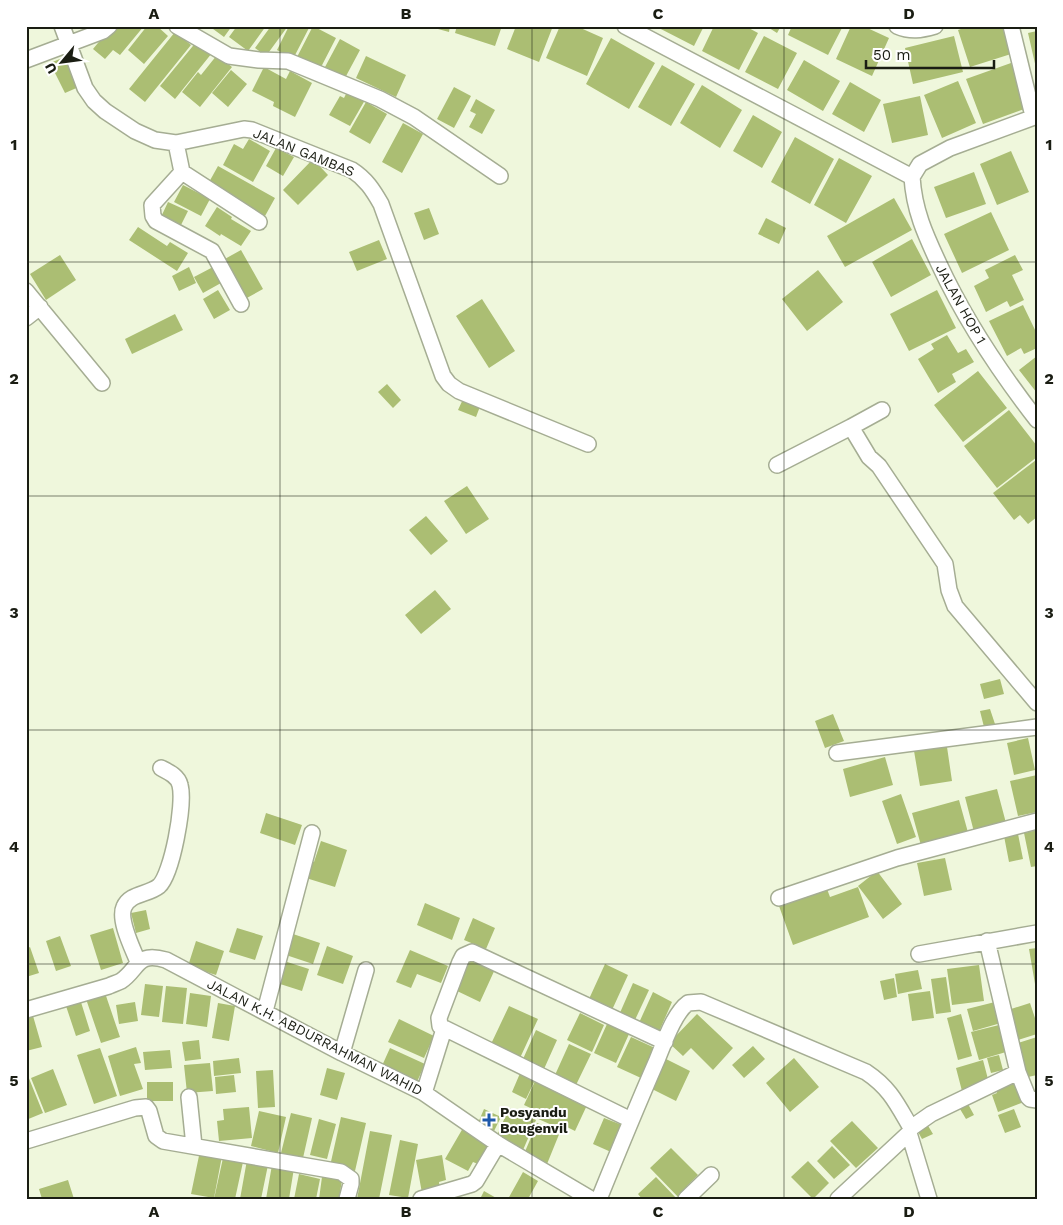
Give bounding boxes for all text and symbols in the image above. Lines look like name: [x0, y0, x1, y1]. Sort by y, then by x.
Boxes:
text: A: [149, 4, 160, 23]
text: B: [401, 4, 412, 23]
text: C: [653, 4, 664, 23]
text: D: [903, 4, 915, 23]
north arrow: [38, 38, 88, 88]
scale bar: [866, 38, 993, 70]
text: 50 m: [873, 46, 910, 64]
text: U: [41, 60, 60, 77]
street label: JALAN GAMBAS: [251, 124, 357, 180]
text: 1: [11, 135, 17, 154]
text: 1: [1046, 135, 1052, 154]
street label: JALAN HOP 1: [933, 261, 989, 347]
text: 2: [9, 369, 19, 388]
text: 2: [1044, 369, 1054, 388]
text: 3: [9, 603, 19, 622]
text: 3: [1044, 603, 1054, 622]
text: 4: [9, 837, 19, 856]
text: 4: [1044, 837, 1054, 856]
street label: JALAN K.H. ABDURRAHMAN WAHID: [205, 975, 425, 1099]
text: 5: [9, 1071, 19, 1090]
text: 5: [1044, 1071, 1054, 1090]
place label: Posyandu Bougenvil: [500, 1104, 568, 1136]
marker: Posyandu Bougenvil: [482, 1113, 496, 1127]
text: A: [149, 1202, 160, 1221]
text: B: [401, 1202, 412, 1221]
text: C: [653, 1202, 664, 1221]
text: D: [903, 1202, 915, 1221]

